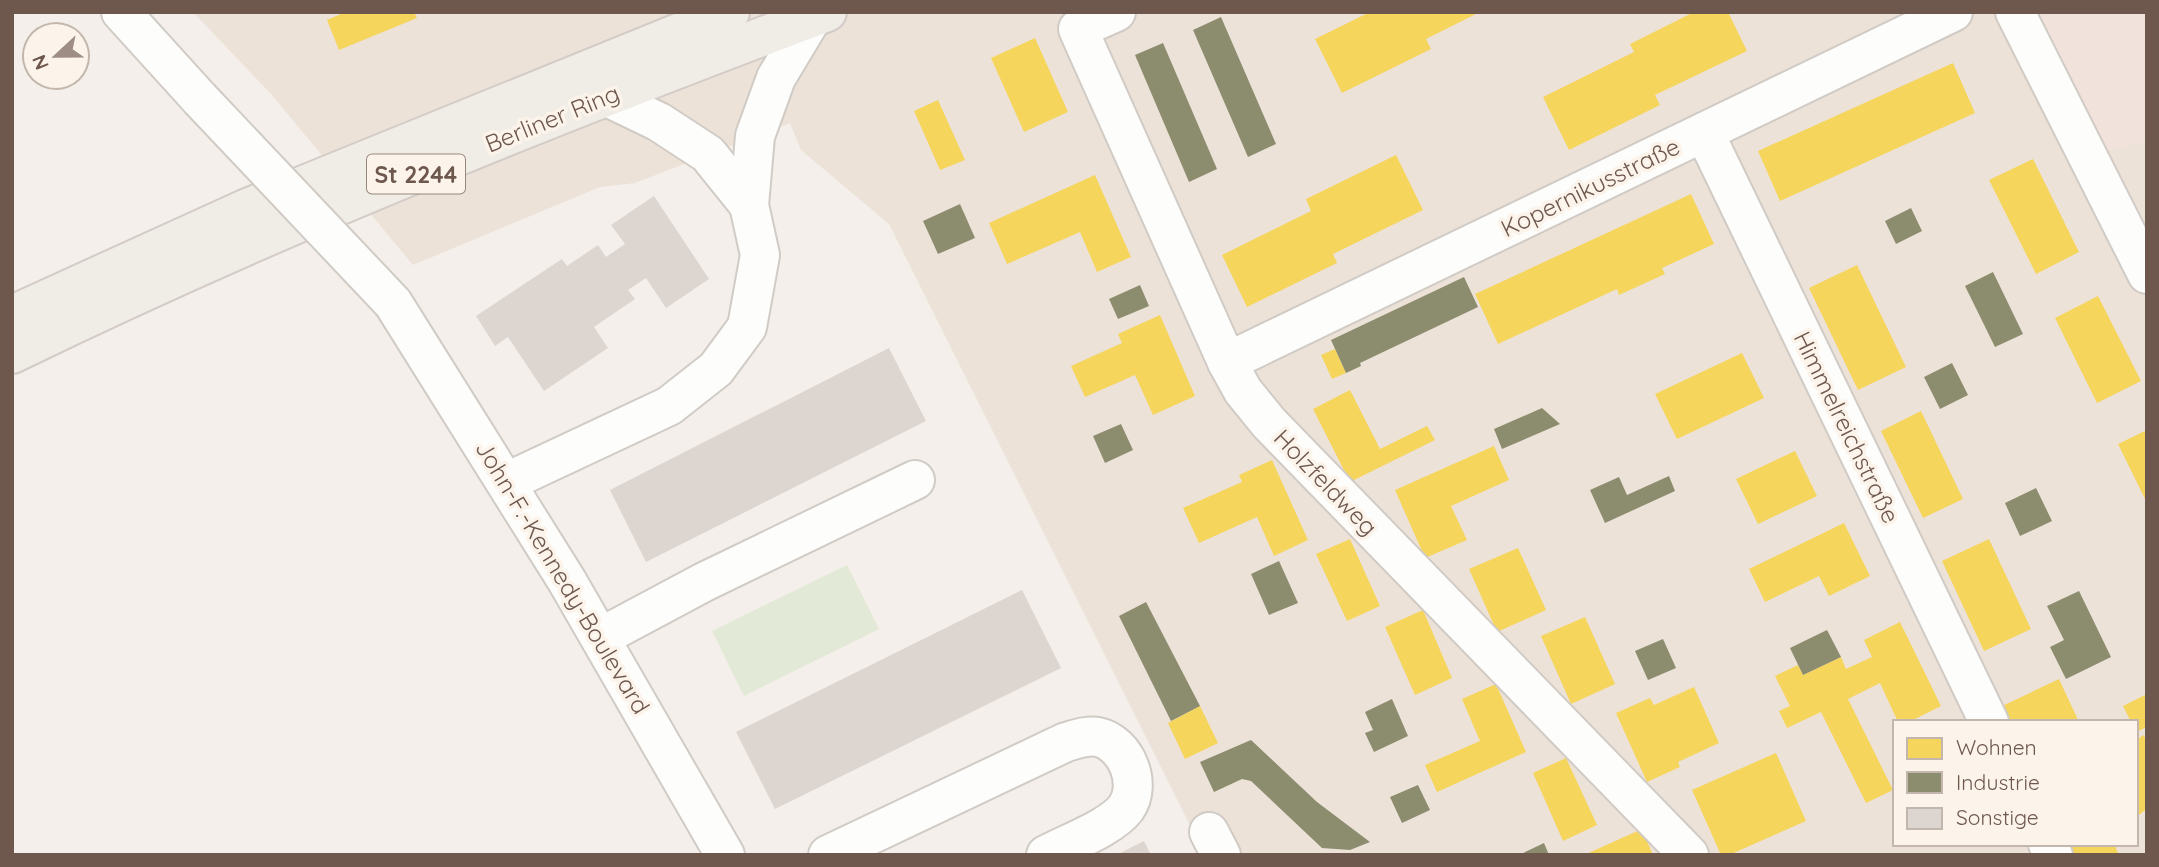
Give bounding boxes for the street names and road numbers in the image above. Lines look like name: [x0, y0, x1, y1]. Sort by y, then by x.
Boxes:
street label: Berliner Ring: [480, 77, 624, 159]
street label: Kopernikusstraße: [1496, 131, 1684, 243]
road number: St 2244: [367, 154, 465, 194]
street label: Himmelreichstraße: [1788, 326, 1906, 528]
street label: Holzfeldweg: [1268, 423, 1384, 541]
street label: John-F.-Kennedy-Boulevard: [469, 435, 657, 719]

